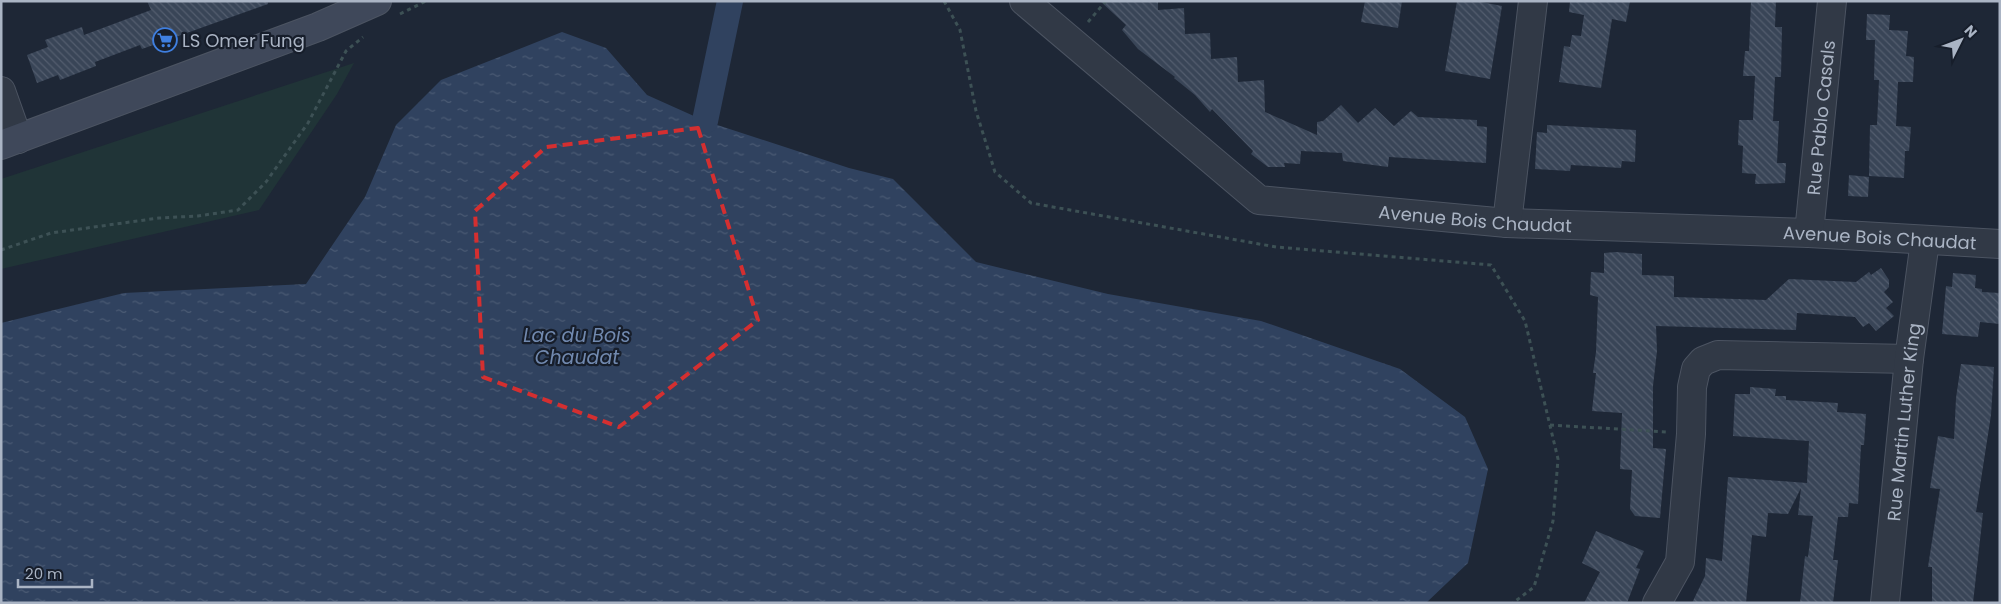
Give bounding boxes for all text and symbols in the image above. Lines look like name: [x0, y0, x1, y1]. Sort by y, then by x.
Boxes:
north arrow: [1936, 15, 1986, 65]
text: N: [1960, 21, 1982, 42]
supermarket icon: LS Omer Fung: [152, 27, 178, 53]
place label: LS Omer Fung: [182, 28, 305, 53]
street label: Rue Pablo Casals: [1800, 39, 1841, 196]
street label: Avenue Bois Chaudat: [1378, 199, 1572, 238]
street label: Avenue Bois Chaudat: [1783, 220, 1977, 255]
street label: Rue Martin Luther King: [1881, 321, 1926, 522]
water label: Lac du Bois Chaudat: [523, 322, 631, 371]
scale bar: [18, 556, 91, 588]
text: 20 m: [25, 563, 63, 584]

